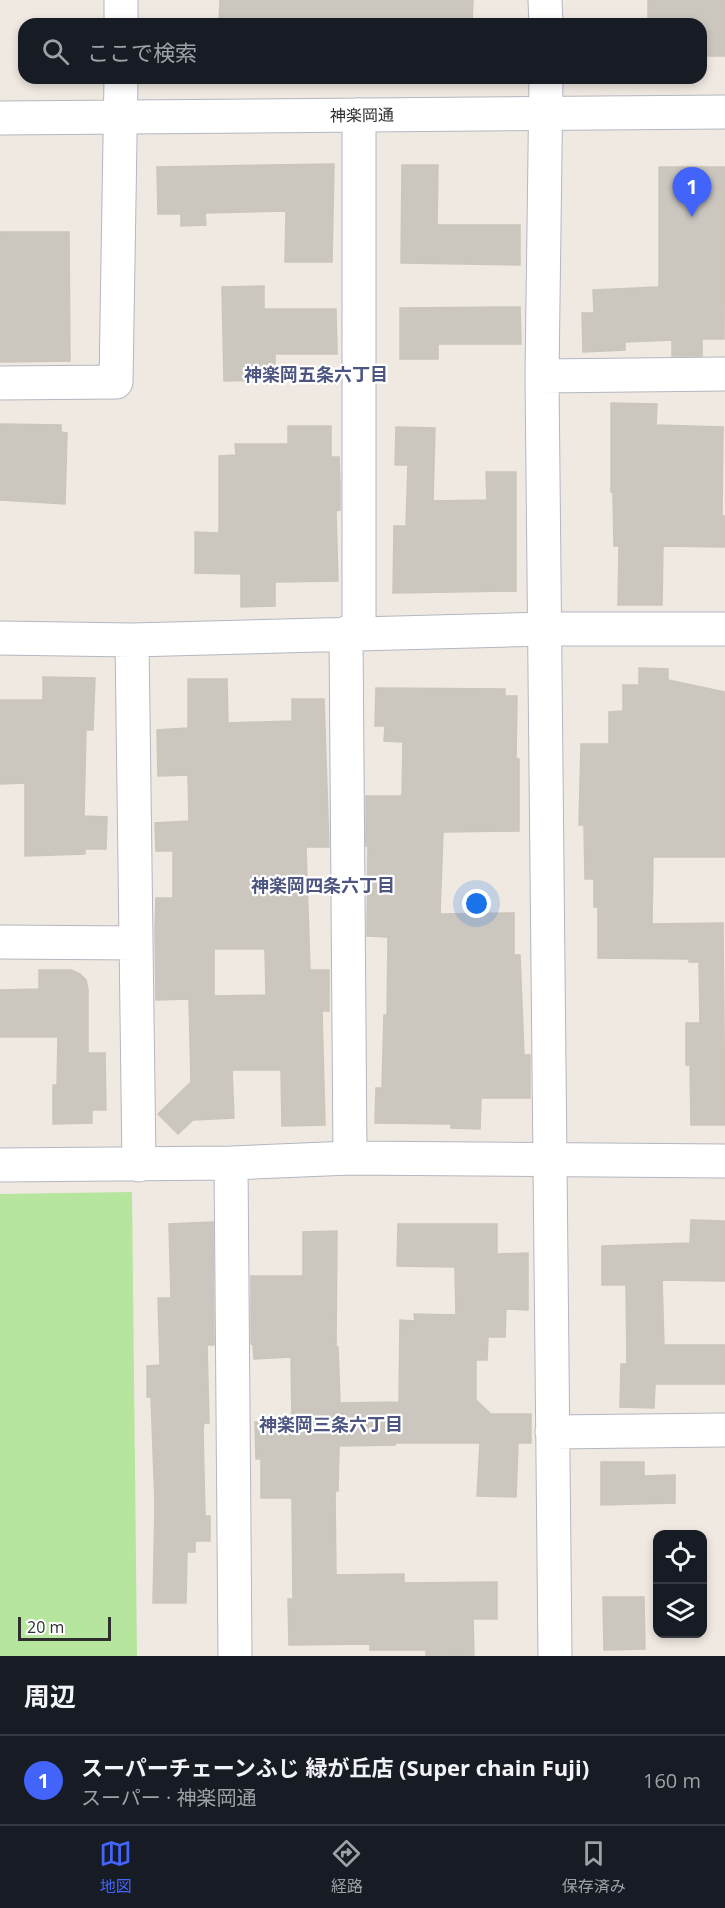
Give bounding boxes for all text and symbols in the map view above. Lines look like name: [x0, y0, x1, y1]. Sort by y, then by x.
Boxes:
search box: [18, 18, 707, 84]
icon: search: [39, 35, 72, 68]
text: ここで検索: [87, 37, 197, 67]
street label: 神楽岡通: [330, 103, 394, 127]
pin: 1: [672, 168, 712, 217]
district label: 神楽岡五条六丁目: [244, 362, 388, 386]
district label: 神楽岡四条六丁目: [251, 873, 395, 897]
your location: [462, 889, 491, 918]
district label: 神楽岡三条六丁目: [259, 1412, 403, 1436]
map controls: [653, 1530, 707, 1638]
button: locate: [653, 1530, 707, 1584]
button: layers: [653, 1584, 707, 1638]
scale bar: [18, 1614, 111, 1642]
text: 20 m: [27, 1616, 64, 1638]
text: 周辺: [24, 1678, 76, 1714]
text: スーパーチェーンふじ 緑が丘店 (Super chain Fuji): [81, 1752, 589, 1782]
text: 1: [38, 1767, 49, 1794]
text: 160 m: [643, 1767, 701, 1794]
text: スーパー · 神楽岡通: [81, 1784, 256, 1811]
tab: 地図: [99, 1837, 132, 1897]
tab: 経路: [330, 1837, 363, 1897]
tab: 保存済み: [562, 1837, 626, 1897]

